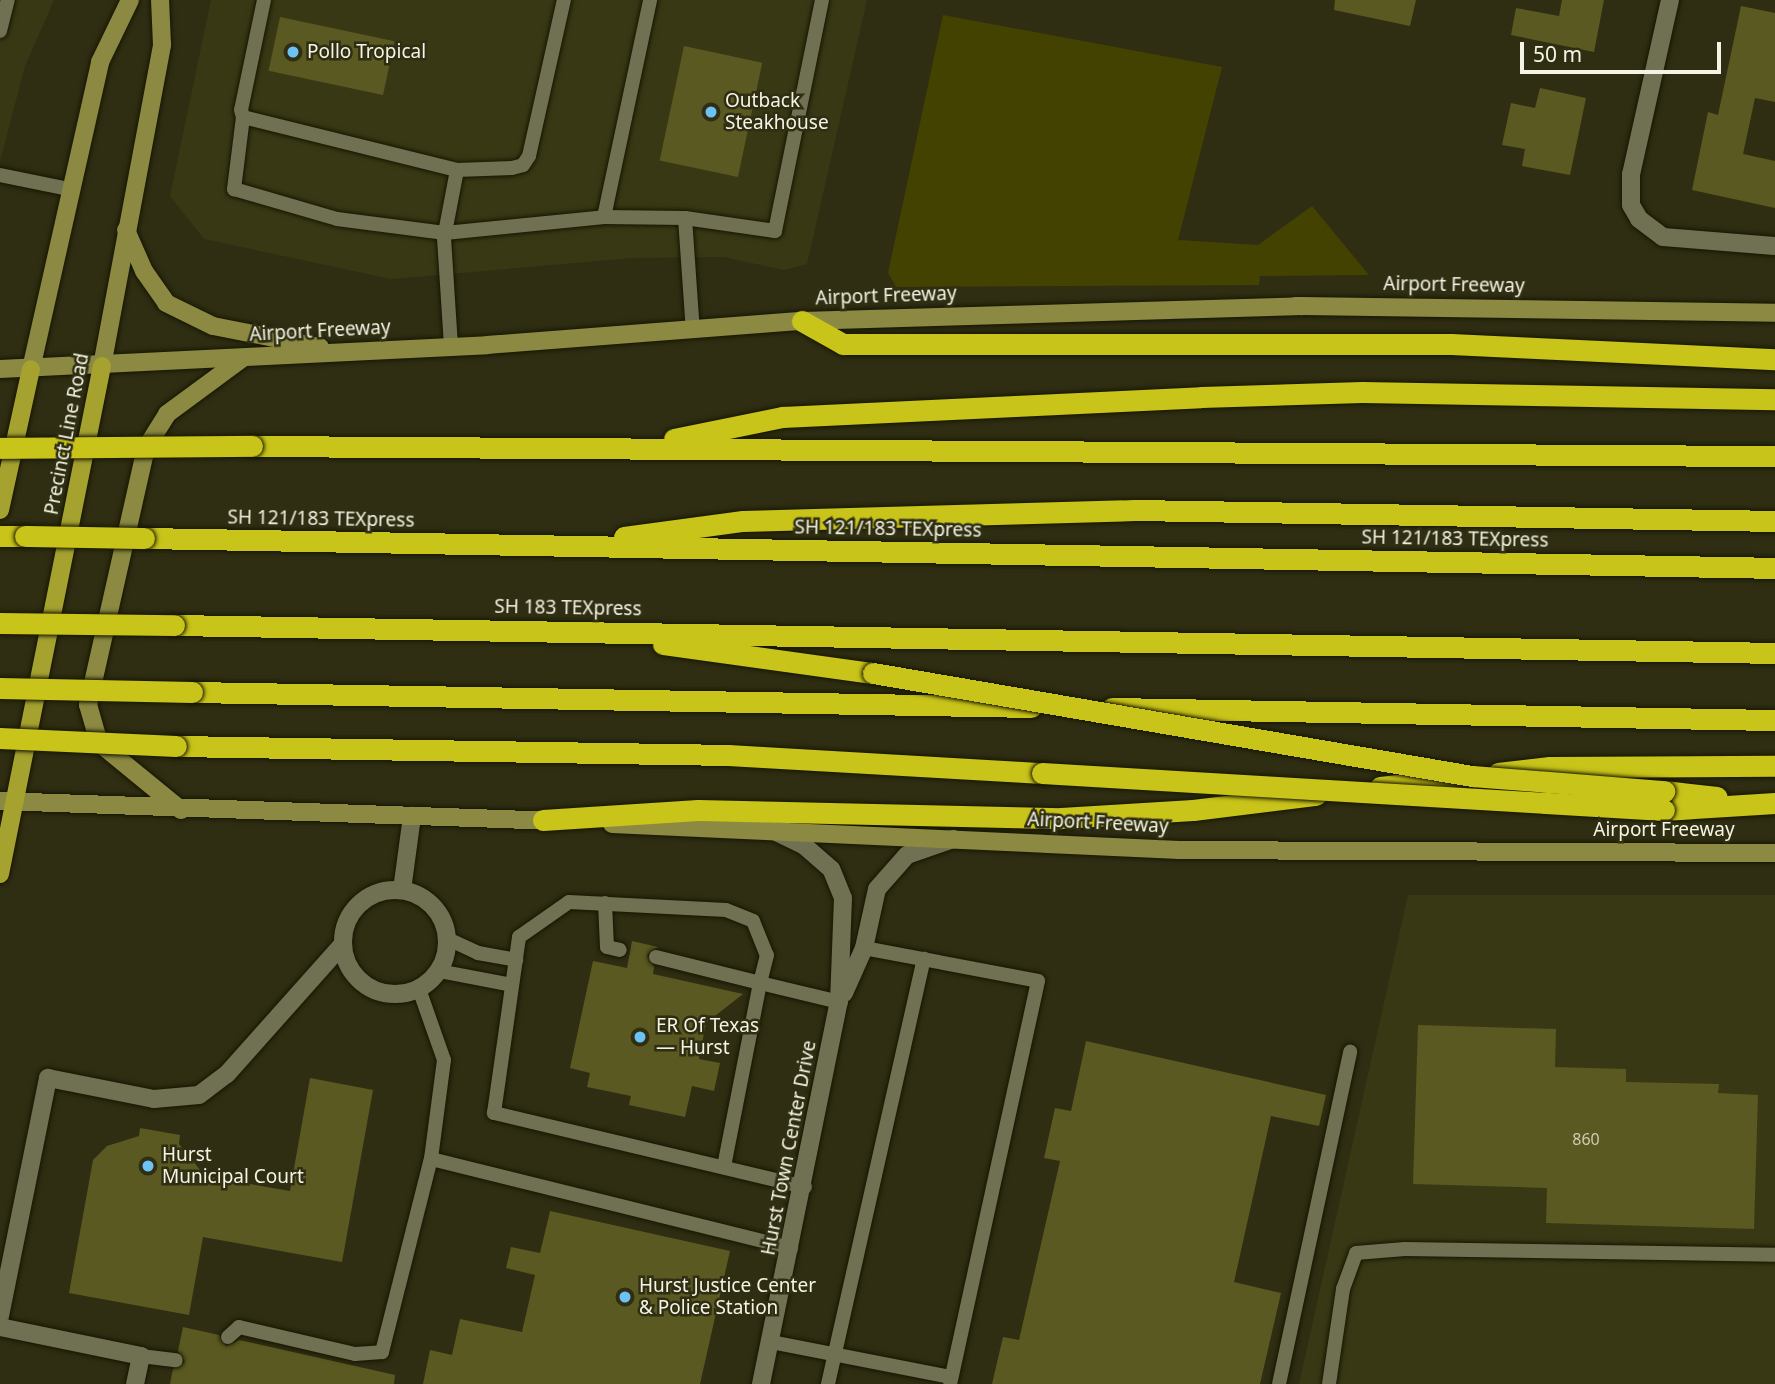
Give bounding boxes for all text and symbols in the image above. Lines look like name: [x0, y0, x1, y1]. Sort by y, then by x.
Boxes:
scale bar: [1523, 28, 1724, 72]
text: 50 m: [1533, 40, 1582, 68]
place label: Pollo Tropical: [307, 41, 426, 63]
marker: Pollo Tropical: [285, 44, 301, 60]
place label: Outback Steakhouse: [725, 90, 829, 134]
marker: Outback Steakhouse: [703, 104, 719, 120]
street label: Airport Freeway: [1383, 272, 1525, 298]
street label: Airport Freeway: [815, 282, 957, 310]
street label: Airport Freeway: [249, 316, 391, 346]
street label: Precinct Line Road: [40, 351, 94, 517]
street label: SH 121/183 TEXpress: [227, 506, 415, 532]
street label: SH 121/183 TEXpress: [794, 516, 982, 542]
street label: SH 121/183 TEXpress: [1361, 526, 1549, 552]
street label: SH 183 TEXpress: [494, 595, 642, 621]
street label: Airport Freeway: [1027, 808, 1169, 838]
street label: Airport Freeway: [1593, 819, 1735, 841]
place label: ER Of Texas — Hurst: [656, 1015, 759, 1059]
marker: ER Of Texas — Hurst: [630, 1027, 650, 1047]
street label: Hurst Town Center Drive: [757, 1039, 821, 1257]
house number: 860: [1572, 1129, 1600, 1149]
place label: Hurst Municipal Court: [162, 1144, 304, 1188]
marker: Hurst Municipal Court: [140, 1158, 156, 1174]
place label: Hurst Justice Center & Police Station: [639, 1275, 816, 1319]
marker: Hurst Justice Center & Police Station: [617, 1289, 633, 1305]

